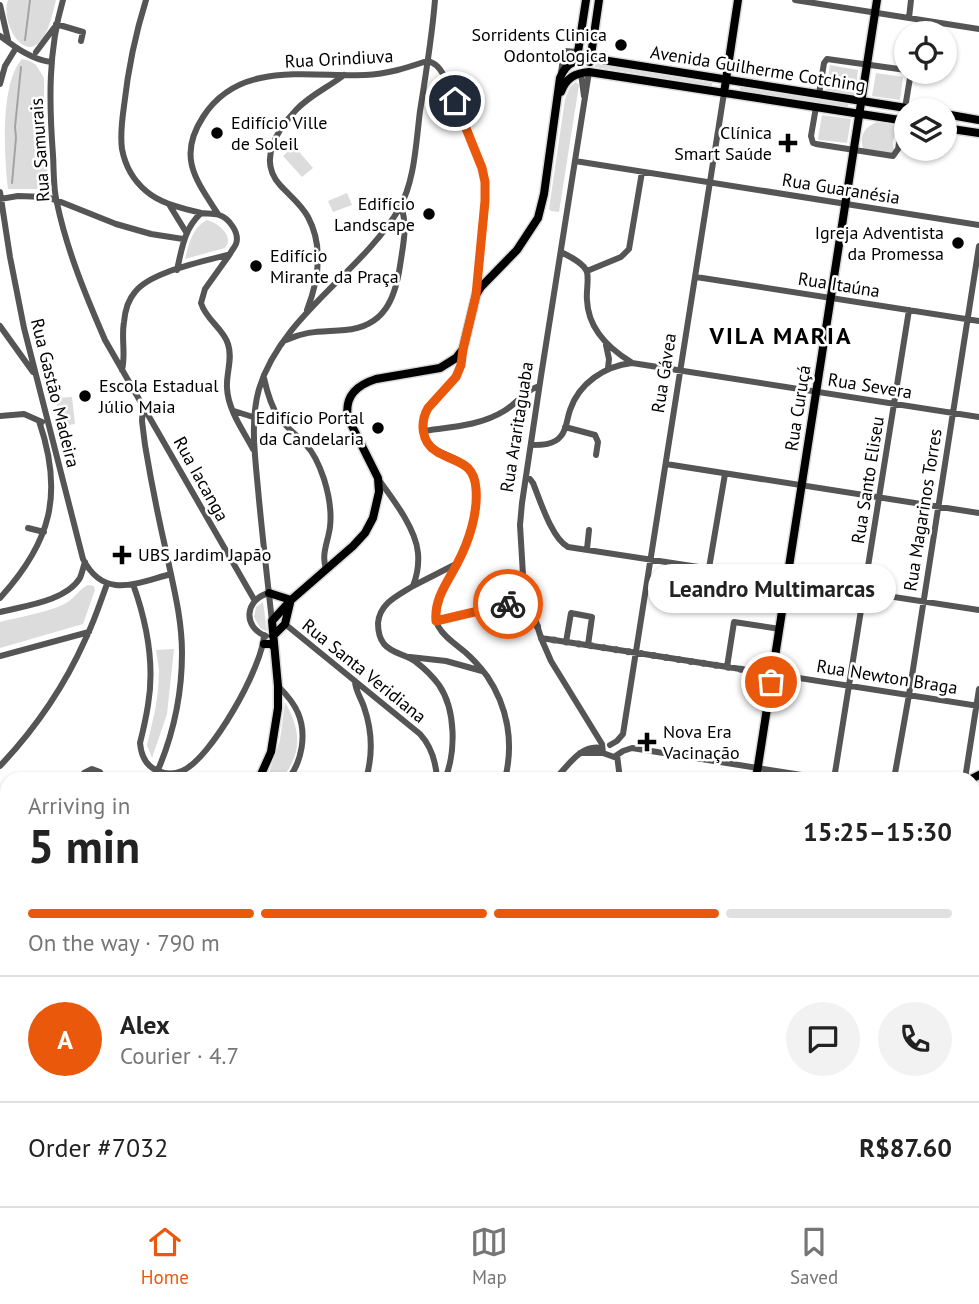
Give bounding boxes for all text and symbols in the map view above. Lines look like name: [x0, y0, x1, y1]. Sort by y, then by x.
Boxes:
map controls: [894, 21, 957, 161]
button: locate: [894, 21, 957, 84]
place label: Sorridents Clinica Odontologica: [471, 23, 607, 67]
marker: Sorridents Clinica Odontologica: [613, 37, 629, 53]
street label: Avenida Guilherme Cotching: [649, 40, 867, 97]
street label: Rua Orindiuva: [284, 44, 394, 73]
pin: [425, 71, 485, 131]
icon: home: [436, 82, 474, 120]
street label: Rua Samurais: [24, 97, 55, 203]
button: layers: [894, 98, 957, 161]
place label: Edifício Ville de Soleil: [231, 111, 327, 155]
place label: Clínica Smart Saúde: [674, 121, 772, 165]
marker: Edifício Ville de Soleil: [209, 125, 225, 141]
marker: Clínica Smart Saúde: [778, 133, 798, 153]
street label: Rua Guaranésia: [781, 168, 902, 209]
place label: Edifício Landscape: [334, 192, 415, 236]
marker: Edifício Landscape: [421, 206, 437, 222]
place label: Igreja Adventista da Promessa: [815, 221, 944, 265]
marker: Igreja Adventista da Promessa: [950, 235, 966, 251]
place label: Edifício Mirante da Praça: [270, 244, 399, 288]
marker: Edifício Mirante da Praça: [248, 258, 264, 274]
street label: Rua Itaúna: [796, 267, 882, 302]
street label: Rua Gastão Madeira: [26, 316, 85, 470]
district label: VILA MARIA: [709, 320, 852, 351]
street label: Rua Gávea: [646, 331, 681, 414]
street label: Rua Araritaguaba: [495, 360, 538, 494]
street label: Rua Curuçá: [779, 363, 816, 452]
street label: Rua Severa: [826, 368, 914, 404]
place label: Escola Estadual Júlio Maia: [98, 374, 219, 418]
marker: Escola Estadual Júlio Maia: [77, 388, 93, 404]
place label: Edifício Portal da Candelaria: [256, 406, 365, 450]
street label: Rua Santo Eliseu: [846, 415, 889, 545]
marker: Edifício Portal da Candelaria: [370, 420, 386, 436]
street label: Rua Magarinos Torres: [898, 427, 947, 593]
street label: Rua Iacanga: [169, 432, 234, 525]
place label: UBS Jardim Japão: [138, 543, 271, 566]
marker: UBS Jardim Japão: [112, 545, 132, 565]
callout: Leandro Multimarcas: [647, 563, 895, 612]
courier: [473, 569, 543, 639]
text: Leandro Multimarcas: [669, 574, 875, 603]
icon: bike: [489, 585, 527, 623]
street label: Rua Santa Veridiana: [298, 614, 431, 728]
pin: [741, 652, 801, 712]
street label: Rua Newton Braga: [815, 654, 959, 699]
icon: bag: [752, 663, 790, 701]
place label: Nova Era Vacinação: [662, 720, 740, 764]
marker: Nova Era Vacinação: [637, 732, 657, 752]
text: Arriving in: [28, 791, 130, 820]
text: 15:25–15:30: [803, 815, 952, 848]
text: 5 min: [28, 816, 140, 876]
text: On the way · 790 m: [28, 928, 220, 957]
button: chat: [786, 1002, 860, 1076]
button: phone: [878, 1002, 952, 1076]
text: Alex: [120, 1008, 170, 1041]
text: A: [57, 1023, 73, 1056]
text: Courier · 4.7: [120, 1041, 239, 1070]
text: Order #7032: [28, 1131, 168, 1164]
text: R$87.60: [859, 1131, 952, 1164]
tab: Home: [141, 1223, 189, 1289]
tab: Map: [470, 1223, 508, 1289]
tab: Saved: [790, 1223, 838, 1289]

